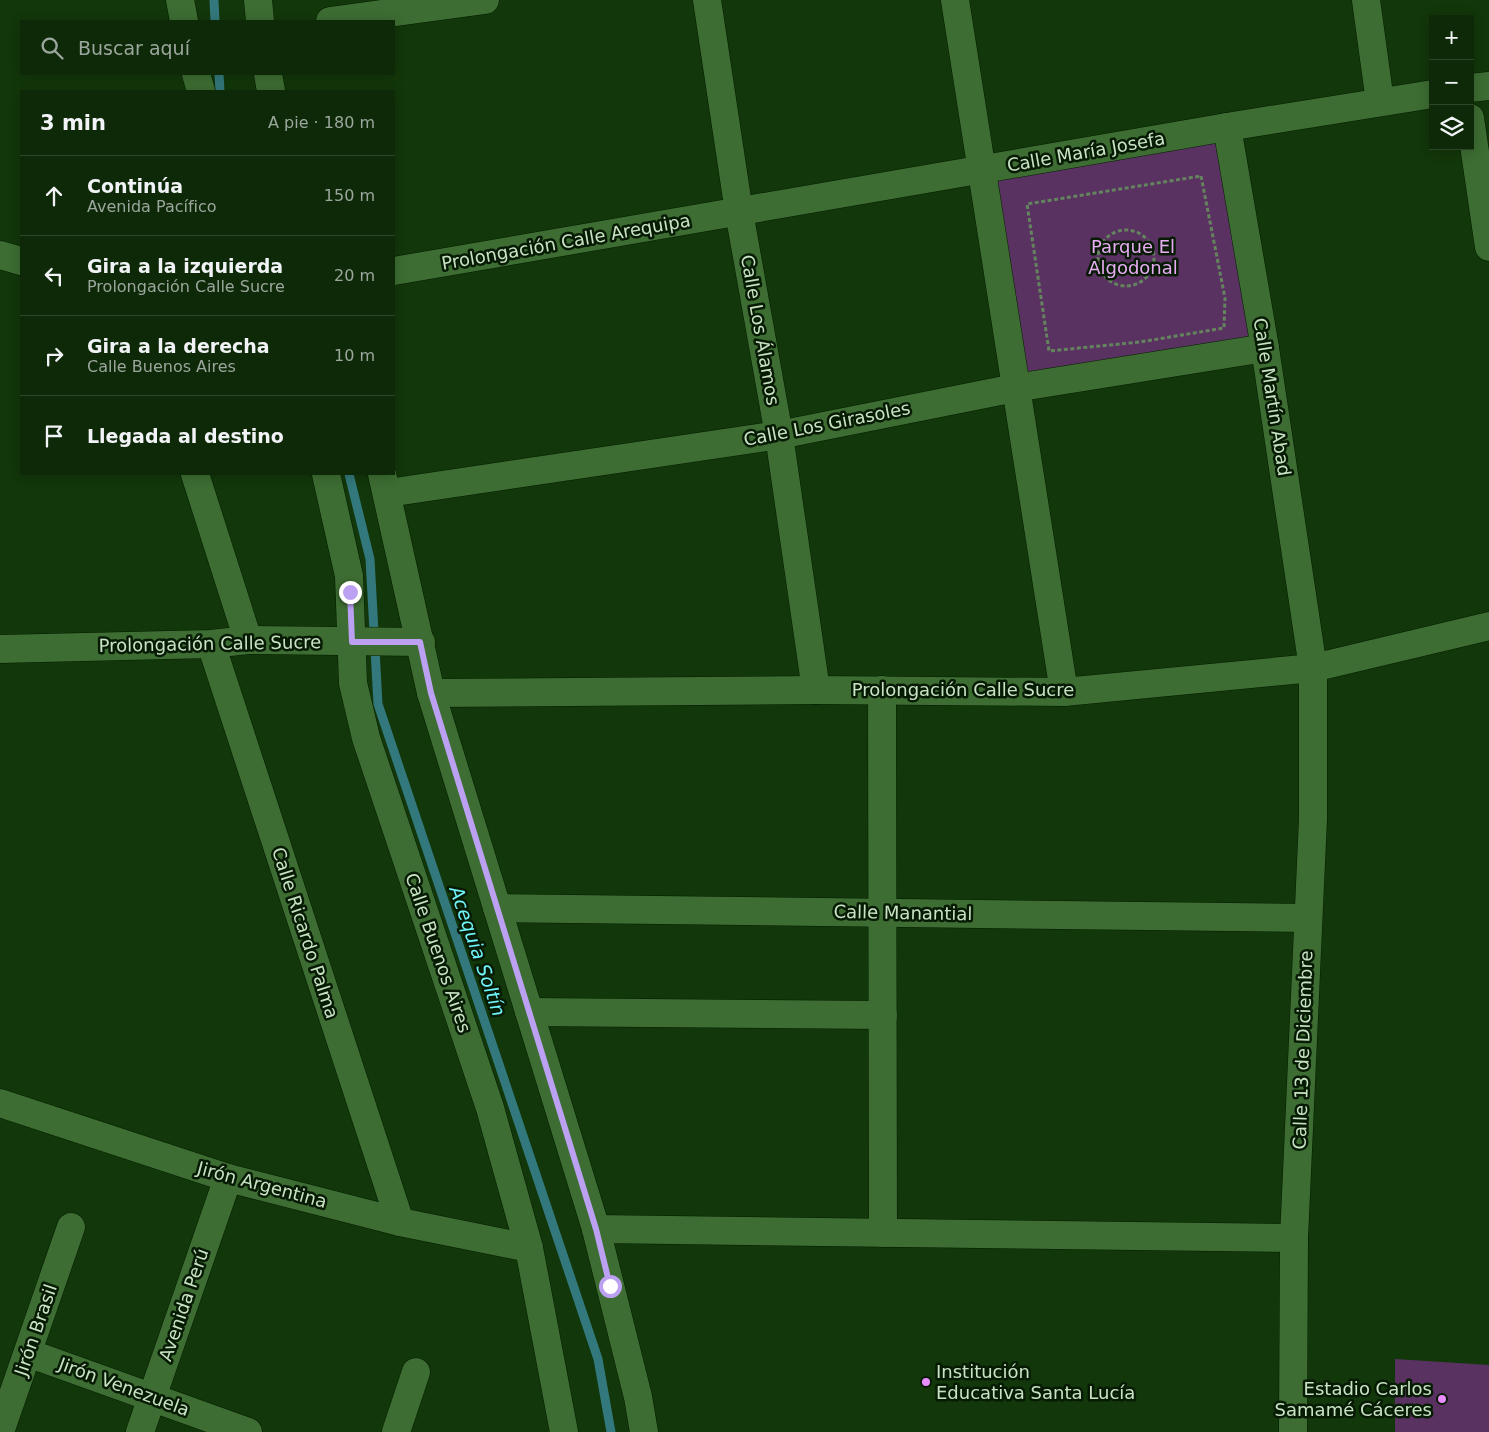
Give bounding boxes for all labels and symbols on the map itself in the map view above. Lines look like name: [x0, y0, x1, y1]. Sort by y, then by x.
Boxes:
street label: Calle María Josefa: [1005, 127, 1167, 176]
street label: Prolongación Calle Arequipa: [440, 209, 692, 274]
park label: Parque El Algodonal: [1088, 236, 1178, 278]
street label: Calle Los Álamos: [737, 253, 784, 407]
street label: Calle Martín Abad: [1250, 316, 1295, 477]
street label: Calle Los Girasoles: [742, 397, 912, 450]
route end: [339, 581, 362, 604]
street label: Prolongación Calle Sucre: [98, 631, 322, 656]
street label: Prolongación Calle Sucre: [852, 679, 1074, 700]
street label: Calle Ricardo Palma: [268, 845, 343, 1021]
street label: Calle Buenos Aires: [401, 870, 476, 1035]
water label: Acequia Soltín: [445, 881, 511, 1019]
street label: Calle Manantial: [833, 901, 973, 924]
street label: Calle 13 de Diciembre: [1289, 950, 1316, 1150]
street label: Jirón Argentina: [194, 1157, 329, 1212]
street label: Avenida Perú: [154, 1246, 213, 1364]
route start: [599, 1275, 622, 1298]
street label: Jirón Brasil: [10, 1281, 61, 1379]
street label: Jirón Venezuela: [55, 1353, 193, 1420]
place label: Institución Educativa Santa Lucía: [936, 1361, 1135, 1403]
marker: Institución Educativa Santa Lucía: [920, 1376, 932, 1388]
place label: Estadio Carlos Samamé Cáceres: [1275, 1378, 1432, 1420]
marker: Estadio Carlos Samamé Cáceres: [1436, 1393, 1448, 1405]

